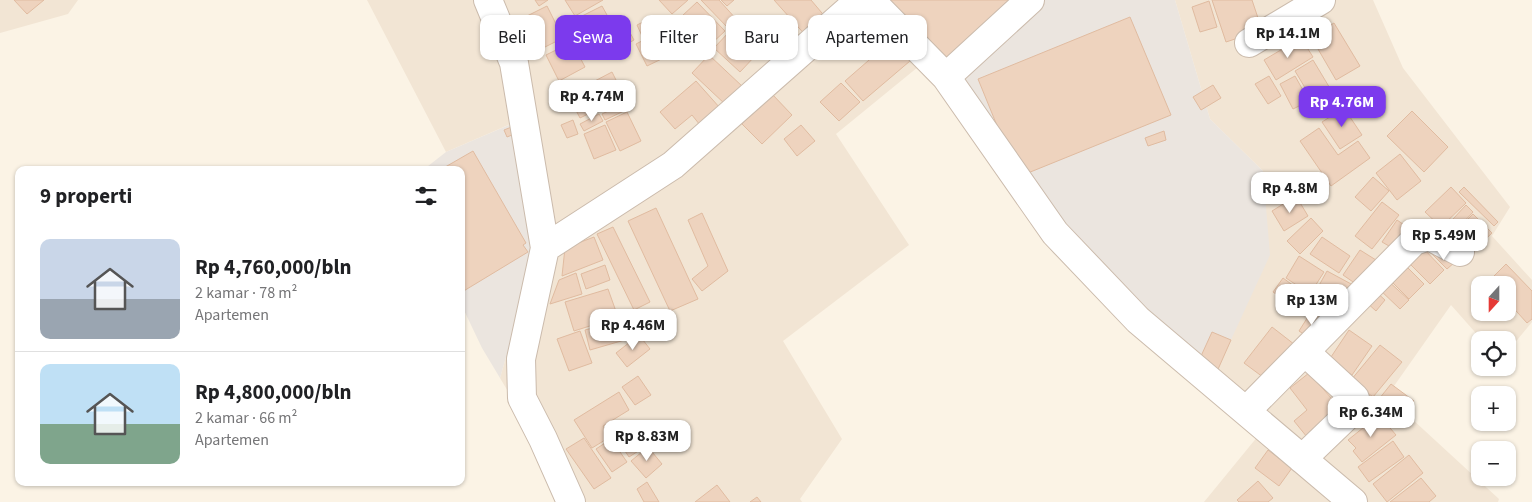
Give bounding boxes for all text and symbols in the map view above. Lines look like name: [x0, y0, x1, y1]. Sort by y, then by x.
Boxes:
chip: Beli: [480, 15, 545, 60]
chip: Sewa: [555, 15, 631, 60]
chip: Filter: [641, 15, 716, 60]
chip: Baru: [726, 15, 798, 60]
chip: Apartemen: [808, 15, 927, 60]
pin: Rp 14.1M: [1236, 17, 1340, 59]
text: Rp 14.1M: [1256, 22, 1320, 44]
pin: Rp 4.74M: [540, 80, 644, 122]
text: Rp 4.74M: [560, 85, 624, 107]
pin: Rp 4.76M: [1290, 86, 1394, 128]
text: Rp 4.76M: [1310, 91, 1374, 113]
pin: Rp 4.8M: [1244, 172, 1336, 214]
text: Rp 4.8M: [1262, 177, 1318, 199]
text: 9 properti: [40, 181, 132, 211]
icon: filters: [412, 182, 440, 210]
pin: Rp 5.49M: [1392, 218, 1496, 261]
text: Rp 5.49M: [1412, 224, 1476, 246]
text: Rp 4,760,000/bln: [195, 252, 352, 282]
icon: home: [80, 259, 140, 319]
north arrow: [1471, 276, 1516, 321]
map controls: [1471, 276, 1516, 486]
text: 2 kamar · 78 m²: [195, 282, 297, 304]
pin: Rp 13M: [1271, 284, 1353, 326]
text: Rp 13M: [1286, 289, 1338, 311]
text: Apartemen: [195, 304, 269, 326]
pin: Rp 4.46M: [581, 308, 685, 351]
text: Rp 4.46M: [601, 314, 665, 336]
button: locate: [1471, 331, 1516, 376]
text: Rp 4,800,000/bln: [195, 377, 352, 407]
icon: home: [80, 384, 140, 444]
button: +: [1471, 386, 1516, 431]
pin: Rp 6.34M: [1319, 396, 1423, 438]
text: Rp 6.34M: [1339, 401, 1403, 423]
text: 2 kamar · 66 m²: [195, 407, 297, 429]
pin: Rp 8.83M: [595, 420, 699, 462]
text: Rp 8.83M: [615, 425, 679, 447]
text: Apartemen: [195, 429, 269, 451]
button: −: [1471, 441, 1516, 486]

